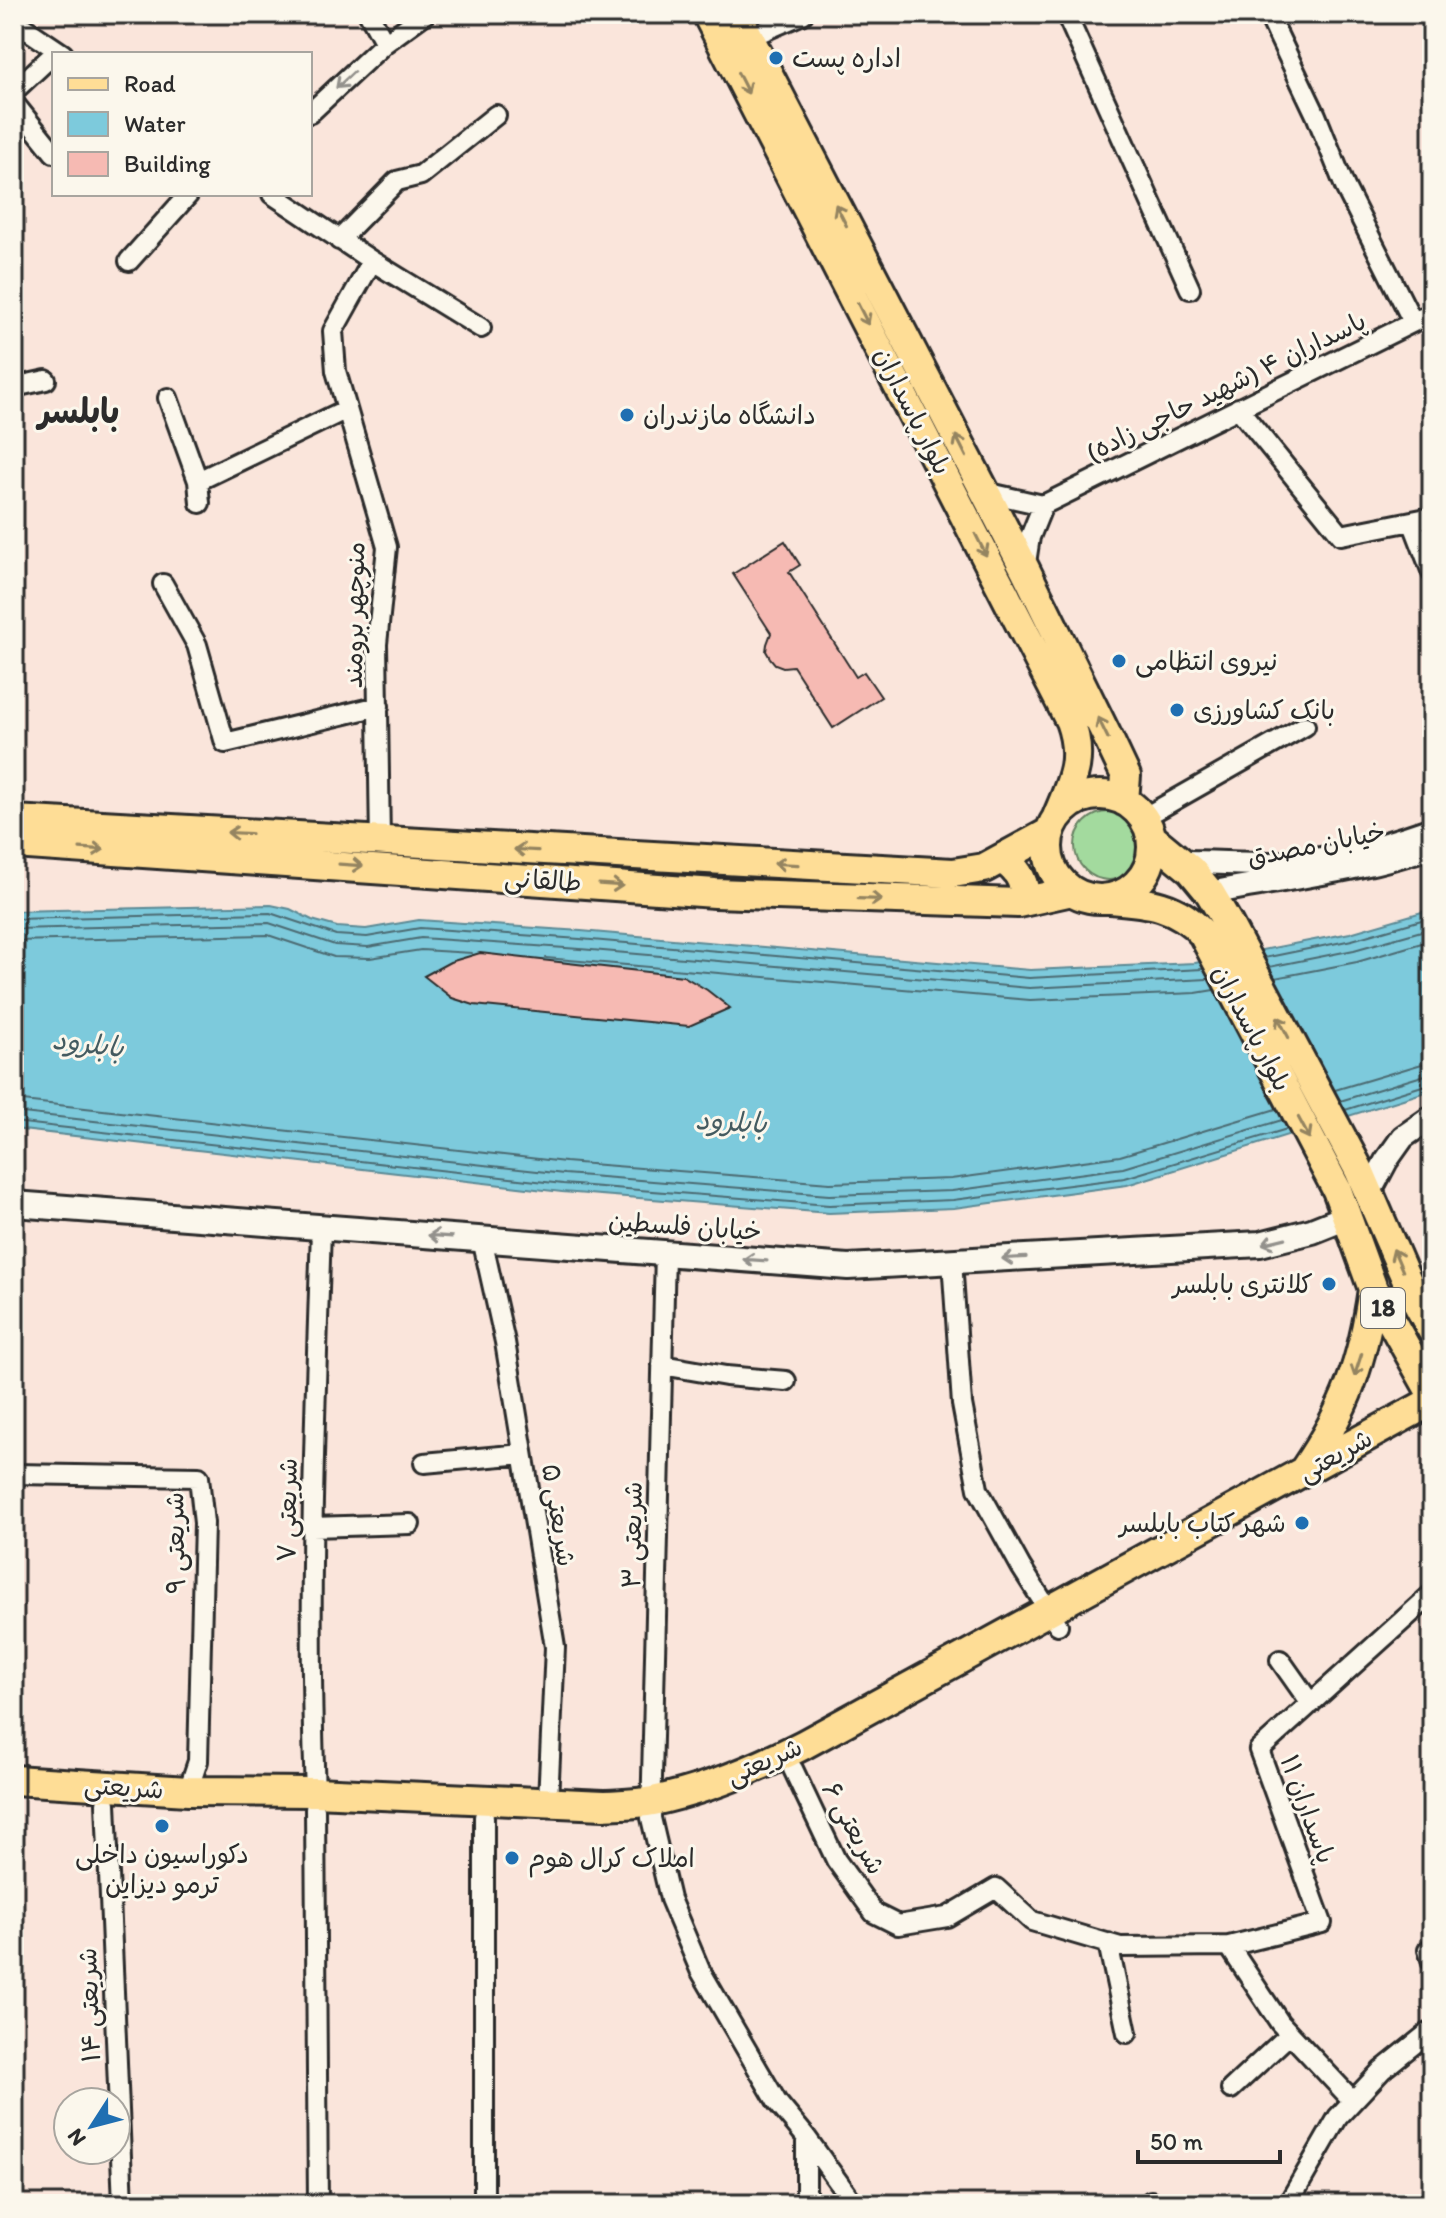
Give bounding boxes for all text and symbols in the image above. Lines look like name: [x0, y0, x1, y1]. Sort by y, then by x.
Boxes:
place label: اداره پست: [792, 42, 901, 75]
marker: اداره پست: [767, 49, 785, 67]
legend: [52, 52, 312, 196]
text: Road: [124, 69, 176, 98]
one-way arrow: [335, 71, 355, 90]
one-way arrow: [736, 71, 751, 95]
text: Water: [124, 109, 186, 138]
text: Building: [124, 149, 211, 178]
one-way arrow: [833, 203, 849, 227]
one-way arrow: [855, 302, 871, 326]
street label: پاسداران ۴ (شهید حاجی زاده): [1081, 304, 1372, 469]
street label: بلوار پاسداران: [866, 342, 959, 480]
district label: بابلسر: [35, 391, 120, 432]
place label: دانشگاه مازندران: [643, 399, 816, 431]
marker: دانشگاه مازندران: [618, 406, 636, 424]
one-way arrow: [953, 434, 969, 458]
one-way arrow: [974, 533, 990, 557]
street label: منوچهر برومند: [337, 541, 372, 689]
place label: نیروی انتظامی: [1135, 645, 1278, 678]
marker: نیروی انتظامی: [1110, 652, 1128, 670]
place label: بانک کشاورزی: [1193, 694, 1335, 726]
marker: بانک کشاورزی: [1168, 701, 1186, 719]
one-way arrow: [1095, 716, 1110, 740]
street label: خیابان مصدق: [1244, 815, 1388, 873]
one-way arrow: [226, 825, 253, 840]
one-way arrow: [78, 842, 105, 857]
one-way arrow: [513, 842, 540, 857]
one-way arrow: [773, 856, 800, 871]
one-way arrow: [337, 858, 364, 873]
street label: طالقانی: [503, 861, 583, 900]
one-way arrow: [597, 878, 624, 893]
one-way arrow: [856, 891, 883, 906]
street label: بلوار پاسداران: [1204, 959, 1299, 1097]
one-way arrow: [1275, 1015, 1291, 1039]
water label: بابلرود: [50, 1022, 126, 1065]
water label: بابلرود: [694, 1102, 768, 1141]
one-way arrow: [1297, 1115, 1313, 1139]
street label: خیابان فلسطین: [607, 1205, 763, 1247]
one-way arrow: [427, 1228, 454, 1243]
one-way arrow: [1261, 1234, 1287, 1249]
one-way arrow: [1390, 1248, 1405, 1273]
one-way arrow: [1001, 1250, 1028, 1265]
one-way arrow: [742, 1252, 769, 1267]
place label: کلانتری بابلسر: [1171, 1268, 1313, 1300]
marker: کلانتری بابلسر: [1320, 1275, 1338, 1293]
road number: 18: [1361, 1288, 1405, 1328]
one-way arrow: [1349, 1353, 1364, 1378]
street label: شریعتی: [1292, 1422, 1378, 1489]
street label: شریعتی ۷: [270, 1458, 305, 1562]
street label: شریعتی ۵: [534, 1461, 583, 1569]
street label: شریعتی ۳: [615, 1481, 650, 1589]
street label: شریعتی ۹: [158, 1492, 193, 1594]
place label: شهر کتاب بابلسر: [1117, 1507, 1286, 1539]
marker: شهر کتاب بابلسر: [1293, 1514, 1311, 1532]
street label: شریعتی: [721, 1730, 807, 1793]
street label: پاسداران ۱۱: [1273, 1750, 1342, 1868]
street label: شریعتی: [83, 1768, 165, 1807]
street label: شریعتی ۶: [815, 1776, 893, 1881]
marker: دکوراسیون داخلی ترمو دیزاین: [153, 1817, 171, 1835]
place label: دکوراسیون داخلی ترمو دیزاین: [75, 1838, 249, 1901]
place label: املاک کرال هوم: [528, 1842, 695, 1878]
marker: املاک کرال هوم: [503, 1849, 521, 1867]
street label: شریعتی ۱۴: [71, 1947, 108, 2063]
north arrow: [52, 2086, 132, 2166]
scale bar: [1138, 2114, 1280, 2164]
text: N: [61, 2124, 92, 2151]
text: 50 m: [1150, 2127, 1203, 2156]

